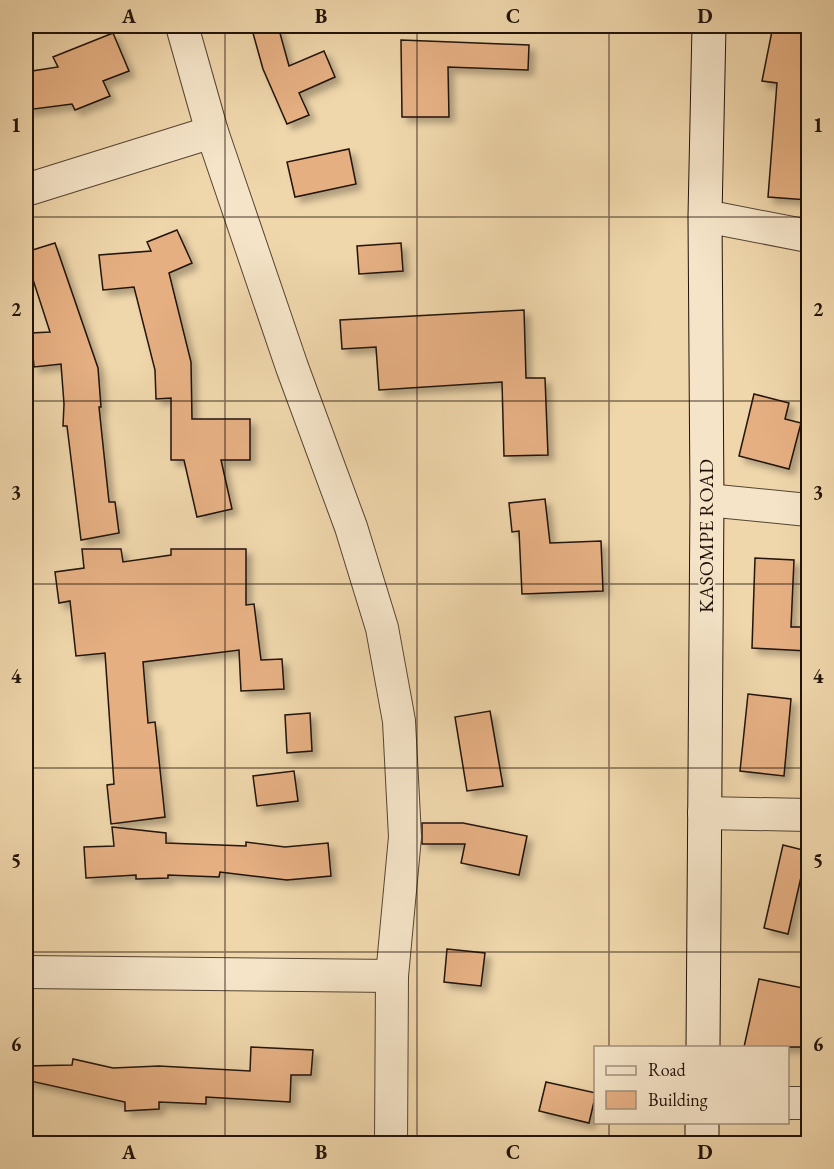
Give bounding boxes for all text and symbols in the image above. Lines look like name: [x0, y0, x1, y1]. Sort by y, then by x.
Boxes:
text: A: [121, 3, 137, 29]
text: B: [315, 3, 327, 29]
text: C: [506, 3, 520, 29]
text: D: [697, 3, 713, 29]
text: 1: [11, 112, 21, 138]
text: 1: [813, 112, 823, 138]
text: 2: [11, 296, 22, 322]
text: 2: [813, 296, 824, 322]
street label: KASOMPE ROAD: [693, 459, 719, 613]
text: 3: [11, 479, 21, 505]
text: 3: [813, 479, 823, 505]
text: 4: [11, 663, 22, 689]
text: 4: [813, 663, 824, 689]
text: 5: [11, 847, 21, 873]
text: 5: [813, 847, 823, 873]
text: 6: [11, 1031, 22, 1057]
text: 6: [813, 1031, 824, 1057]
legend: [594, 1046, 789, 1124]
text: Road: [648, 1058, 687, 1081]
text: Building: [648, 1088, 708, 1111]
text: A: [121, 1139, 137, 1165]
text: B: [315, 1139, 327, 1165]
text: C: [506, 1139, 520, 1165]
text: D: [697, 1139, 713, 1165]

